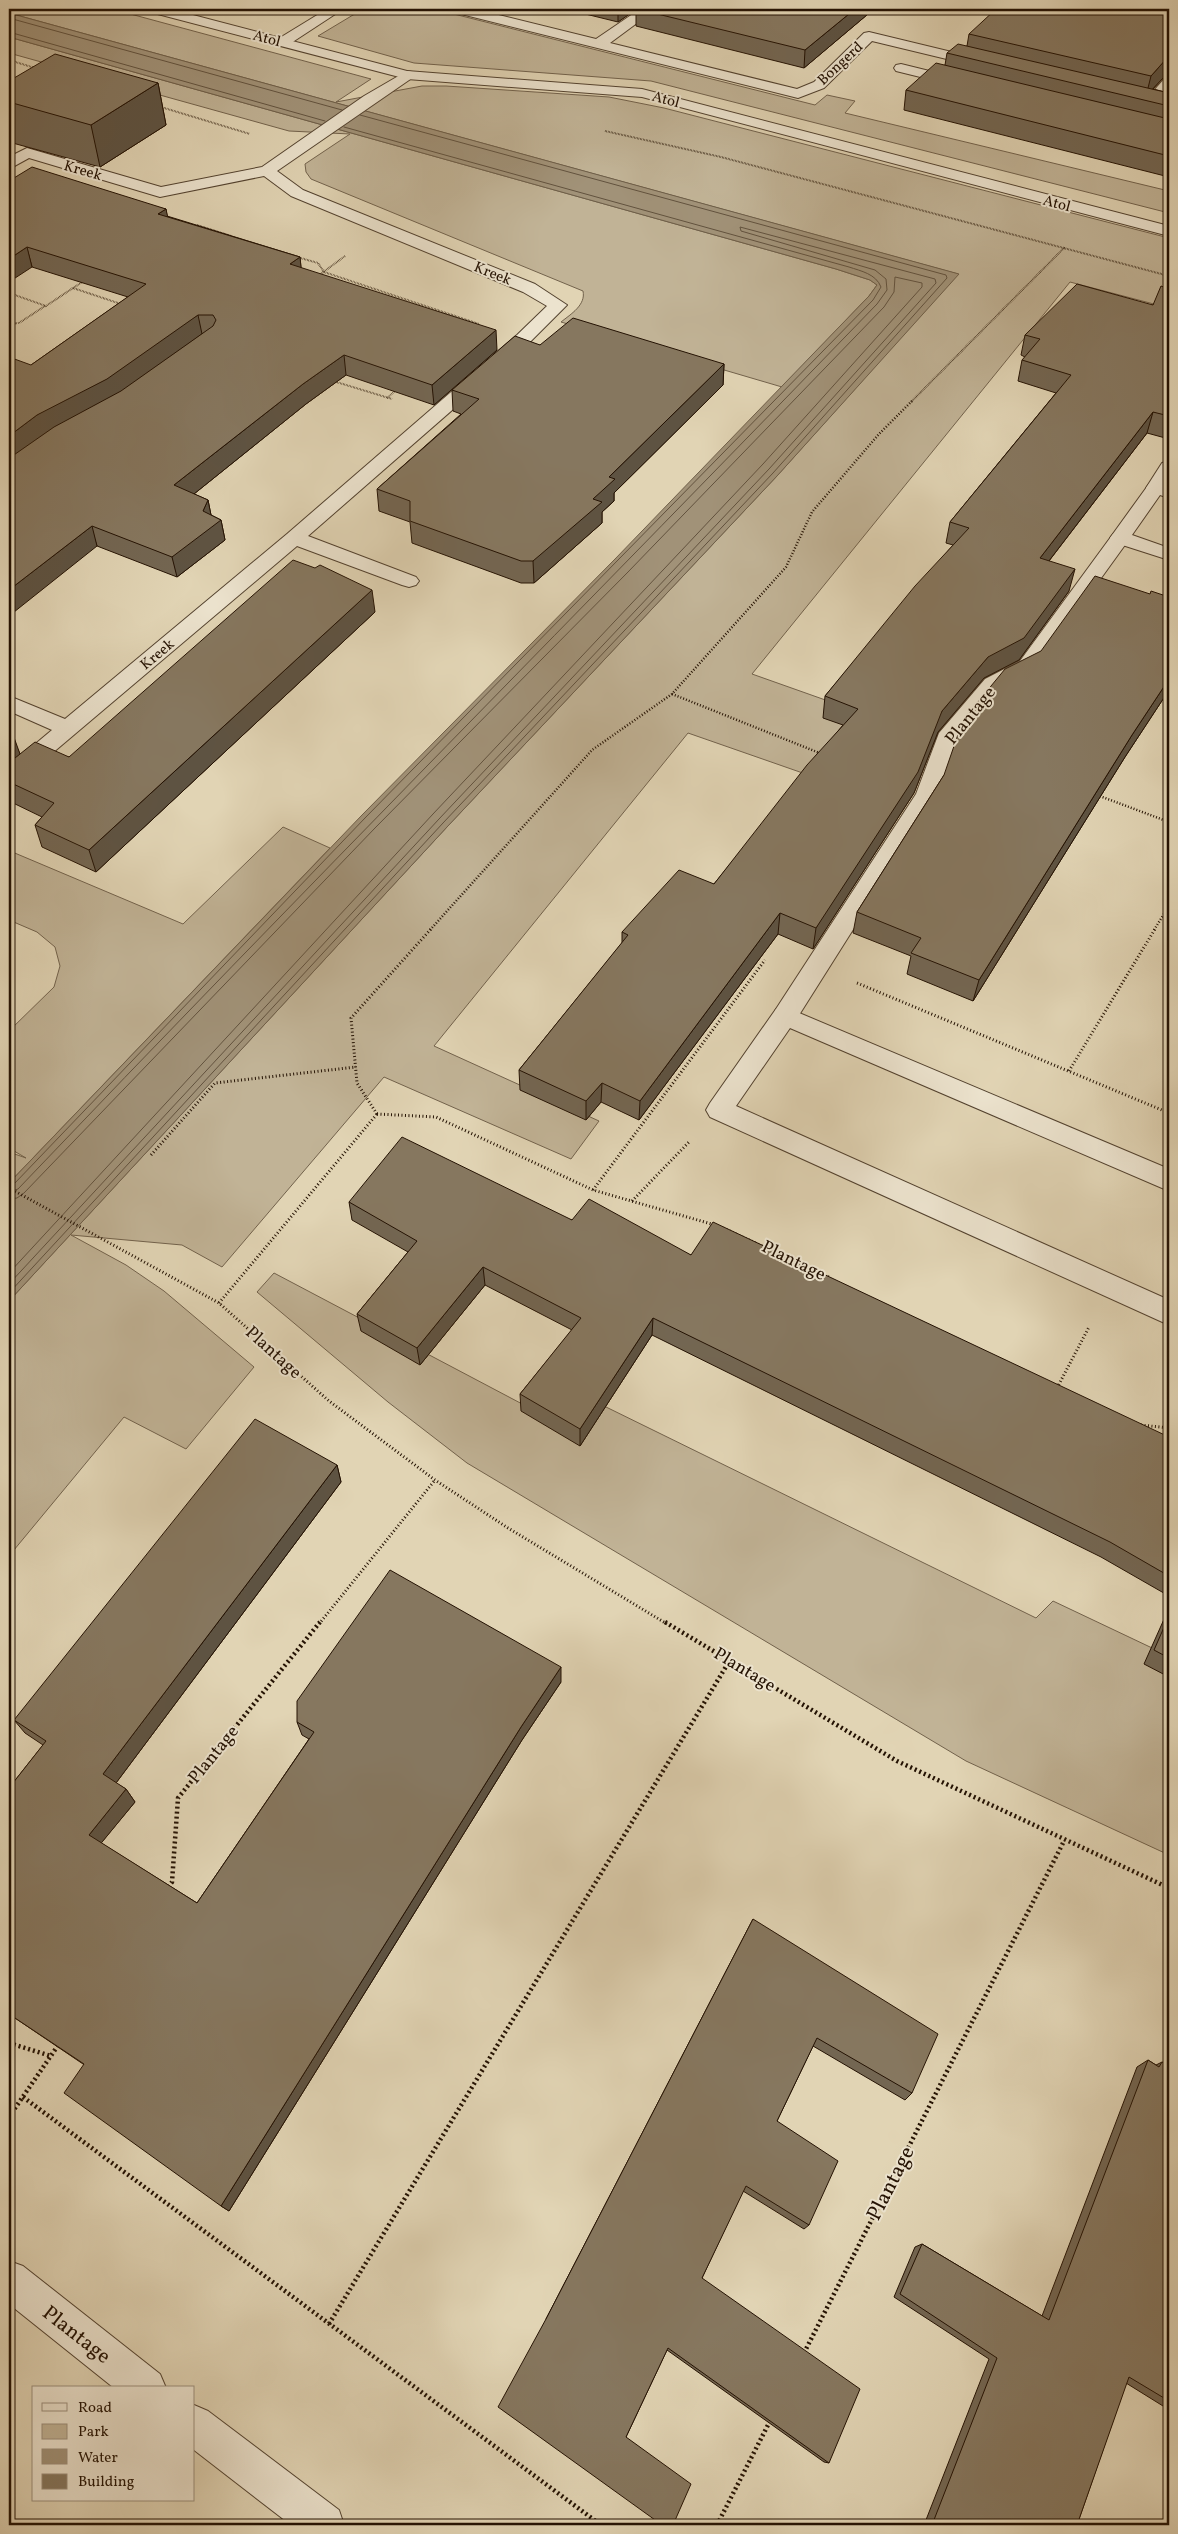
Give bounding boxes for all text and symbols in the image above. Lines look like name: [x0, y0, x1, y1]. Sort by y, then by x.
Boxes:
street label: Atol: [250, 26, 283, 53]
street label: Bongerd: [813, 37, 869, 91]
street label: Atol: [649, 87, 682, 114]
street label: Kreek: [61, 156, 104, 187]
street label: Atol: [1040, 191, 1073, 218]
street label: Kreek: [470, 257, 514, 291]
street label: Kreek: [136, 635, 180, 676]
street label: Plantage: [940, 681, 1002, 750]
street label: Plantage: [757, 1235, 830, 1288]
street label: Plantage: [239, 1321, 307, 1385]
street label: Plantage: [708, 1642, 780, 1699]
street label: Plantage: [183, 1720, 245, 1789]
street label: Plantage: [860, 2141, 922, 2226]
street label: Plantage: [36, 2299, 117, 2371]
legend: [32, 2386, 195, 2502]
text: Road: [78, 2398, 112, 2419]
text: Park: [78, 2422, 109, 2443]
text: Water: [78, 2448, 118, 2469]
text: Building: [78, 2472, 135, 2493]

